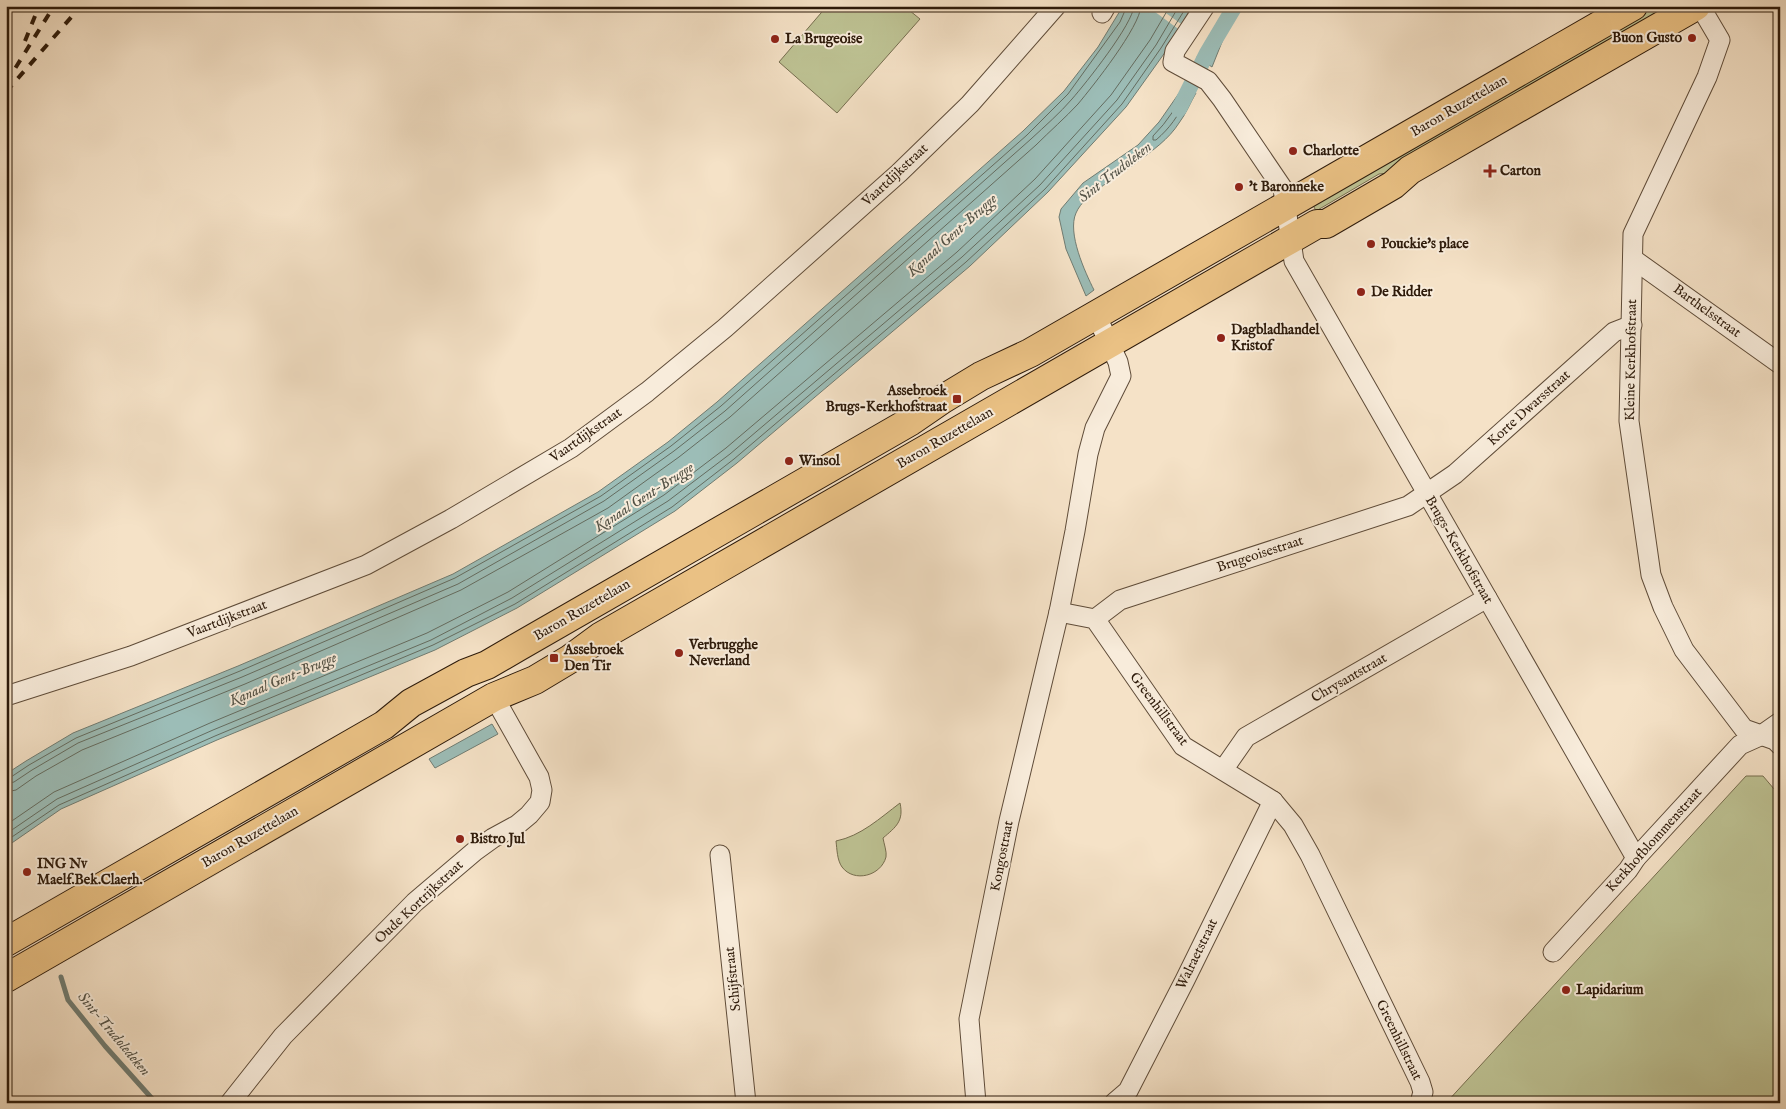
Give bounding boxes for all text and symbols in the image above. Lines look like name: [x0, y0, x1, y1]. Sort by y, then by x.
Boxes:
place label: Buon Gusto: [1612, 29, 1682, 47]
place label: La Brugeoise: [785, 30, 863, 48]
marker: Buon Gusto: [1686, 32, 1698, 44]
marker: La Brugeoise: [769, 33, 781, 45]
street label: Baron Ruzettelaan: [1407, 71, 1511, 141]
water label: Sint Trudoleken: [1074, 137, 1156, 207]
street label: Vaartdijkstraat: [857, 140, 932, 211]
place label: Charlotte: [1303, 142, 1360, 160]
marker: Charlotte: [1287, 145, 1299, 157]
place label: Carton: [1500, 162, 1541, 180]
marker: Carton: [1484, 165, 1496, 177]
place label: 't Baronneke: [1249, 178, 1324, 196]
marker: 't Baronneke: [1233, 181, 1245, 193]
water label: Kanaal Gent-Brugge: [902, 189, 1002, 282]
place label: Pouckie's place: [1381, 235, 1469, 253]
marker: Pouckie's place: [1365, 238, 1377, 250]
street label: Barthelsstraat: [1670, 280, 1745, 342]
place label: De Ridder: [1371, 283, 1433, 301]
marker: De Ridder: [1355, 286, 1367, 298]
street label: Kleine Kerkhofstraat: [1621, 299, 1641, 421]
place label: Dagbladhandel Kristof: [1231, 321, 1320, 355]
marker: Dagbladhandel Kristof: [1215, 332, 1227, 344]
street label: Korte Dwarsstraat: [1484, 366, 1574, 450]
place label: Assebroek Brugs-Kerkhofstraat: [825, 382, 948, 416]
marker: Assebroek Brugs-Kerkhofstraat: [951, 393, 963, 405]
street label: Vaartdijkstraat: [546, 403, 626, 467]
street label: Baron Ruzettelaan: [893, 403, 997, 473]
place label: Winsol: [798, 452, 841, 470]
marker: Winsol: [783, 455, 795, 467]
water label: Kanaal Gent-Brugge: [590, 458, 698, 538]
street label: Brugs-Kerkhofstraat: [1421, 493, 1497, 607]
street label: Brugeoisestraat: [1214, 531, 1306, 576]
street label: Baron Ruzettelaan: [530, 575, 634, 645]
street label: Vaartdijkstraat: [184, 595, 270, 643]
place label: Verbrugghe Neverland: [688, 636, 758, 670]
place label: Assebroek Den Tir: [563, 641, 624, 675]
marker: Verbrugghe Neverland: [673, 647, 685, 659]
water label: Kanaal Gent-Brugge: [225, 648, 340, 712]
street label: Chrysantstraat: [1308, 649, 1390, 707]
marker: Assebroek Den Tir: [548, 652, 560, 664]
street label: Greenhillstraat: [1126, 669, 1193, 749]
street label: Kerkhofblommenstraat: [1602, 784, 1706, 896]
street label: Baron Ruzettelaan: [198, 802, 302, 872]
street label: Kongostraat: [986, 819, 1018, 893]
place label: Bistro Jul: [470, 830, 526, 848]
marker: Bistro Jul: [454, 833, 466, 845]
place label: ING Nv Maelf.Bek.Claerh.: [37, 855, 143, 889]
street label: Oude Kortrijkstraat: [371, 856, 467, 948]
marker: ING Nv Maelf.Bek.Claerh.: [21, 866, 33, 878]
street label: Walraetstraat: [1172, 915, 1222, 992]
street label: Schijfstraat: [721, 946, 745, 1012]
place label: Lapidarium: [1576, 981, 1644, 999]
marker: Lapidarium: [1560, 984, 1572, 996]
water label: Sint-Trudoledeken: [73, 988, 155, 1080]
street label: Greenhillstraat: [1372, 997, 1426, 1083]

